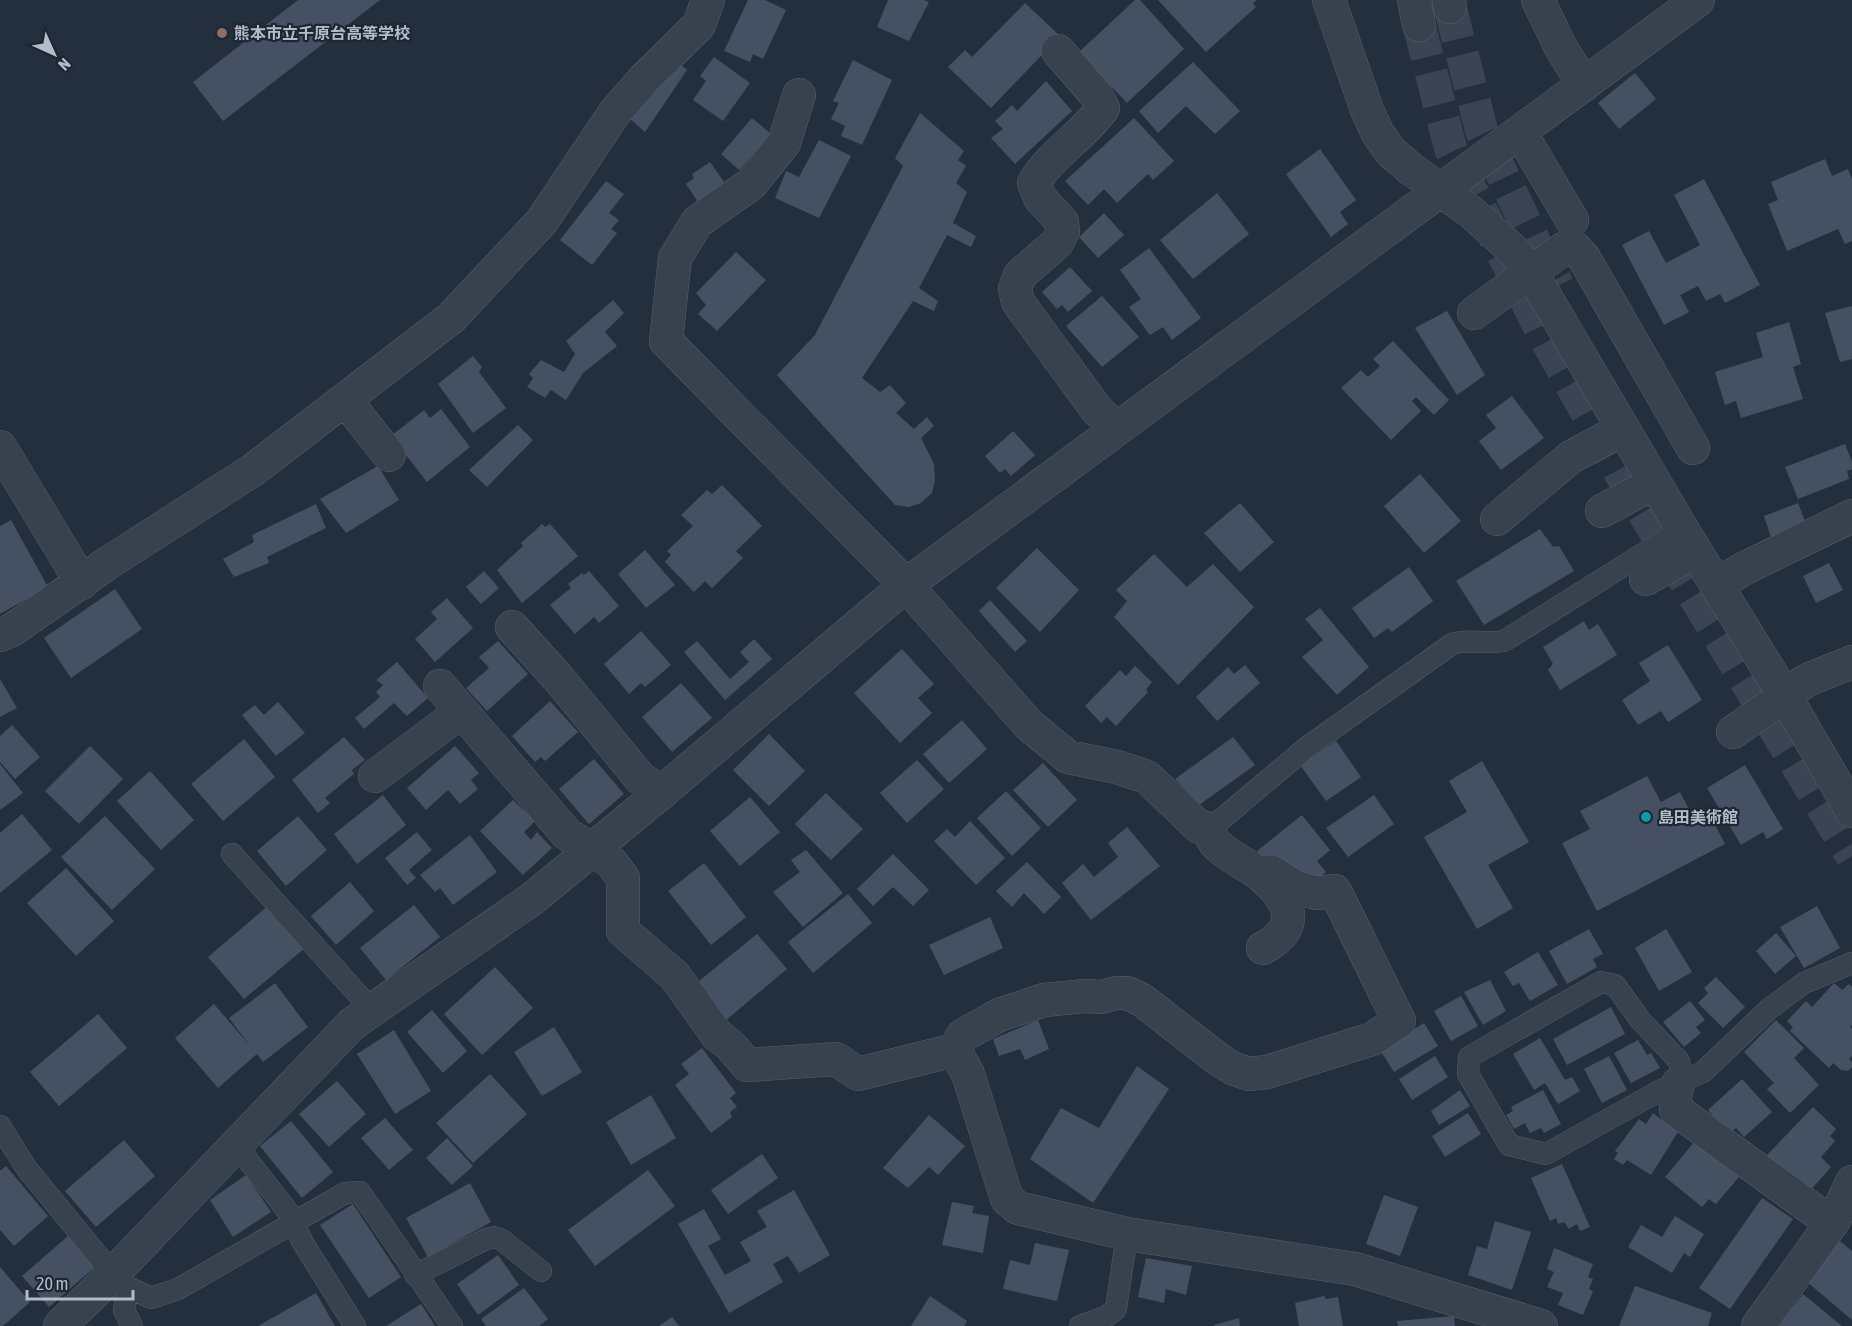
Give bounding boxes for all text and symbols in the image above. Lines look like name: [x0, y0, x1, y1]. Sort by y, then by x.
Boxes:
north arrow: [24, 24, 84, 84]
place label: 熊本市立千原台高等学校: [234, 24, 410, 42]
marker: 熊本市立千原台高等学校: [215, 26, 229, 40]
text: N: [55, 55, 74, 74]
place label: 島田美術館: [1658, 808, 1738, 826]
marker: 島田美術館: [1639, 810, 1653, 824]
scale bar: [27, 1263, 134, 1301]
text: 20 m: [36, 1273, 68, 1294]

